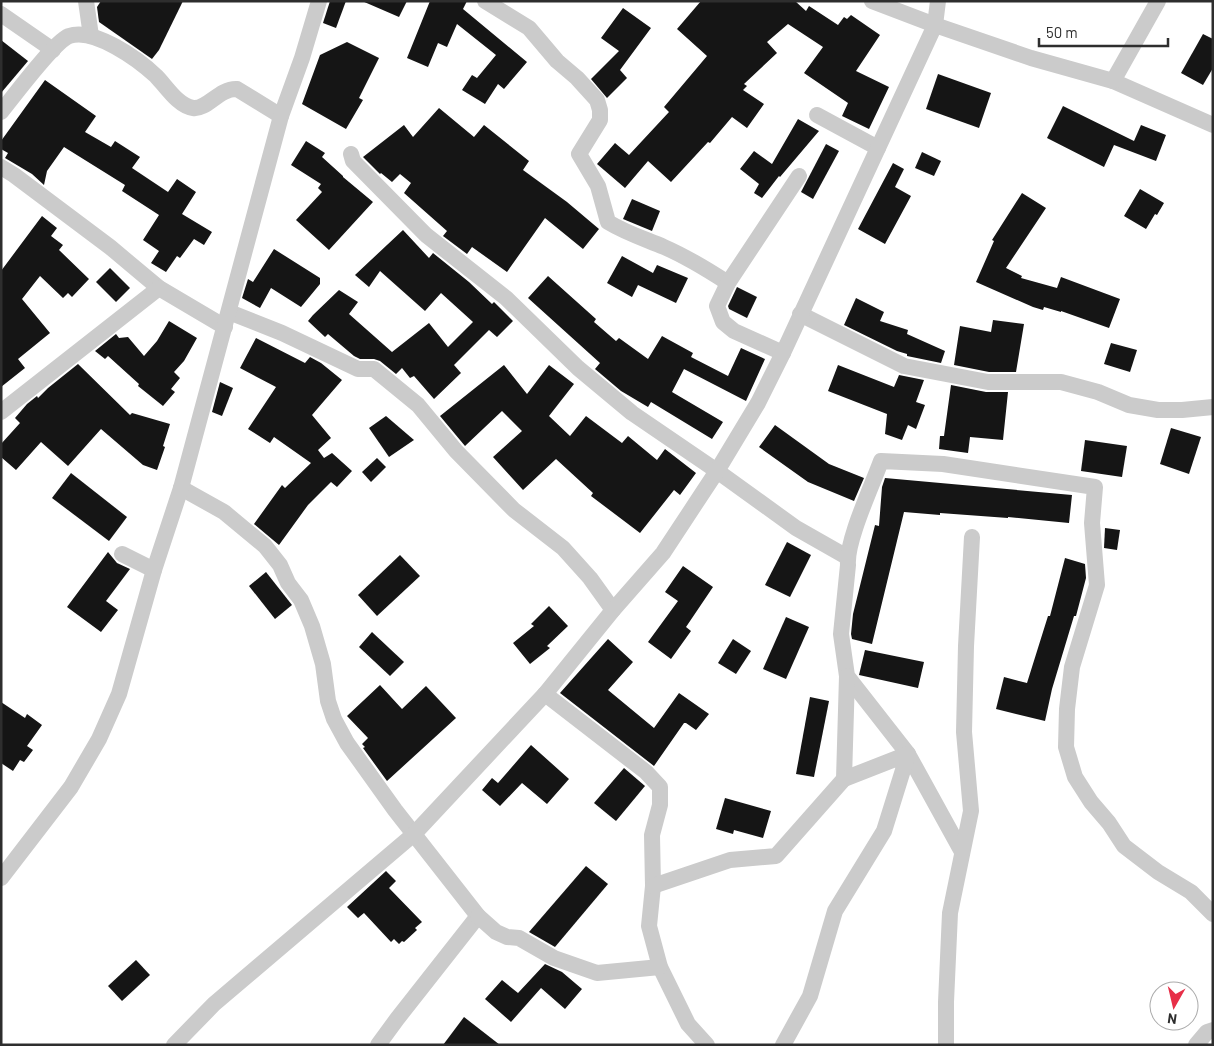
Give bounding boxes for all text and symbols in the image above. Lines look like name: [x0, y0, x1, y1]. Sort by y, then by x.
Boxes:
scale bar: [1039, 15, 1168, 47]
text: 50 m: [1046, 23, 1078, 41]
north arrow: [1149, 981, 1199, 1031]
text: N: [1166, 1010, 1178, 1028]

